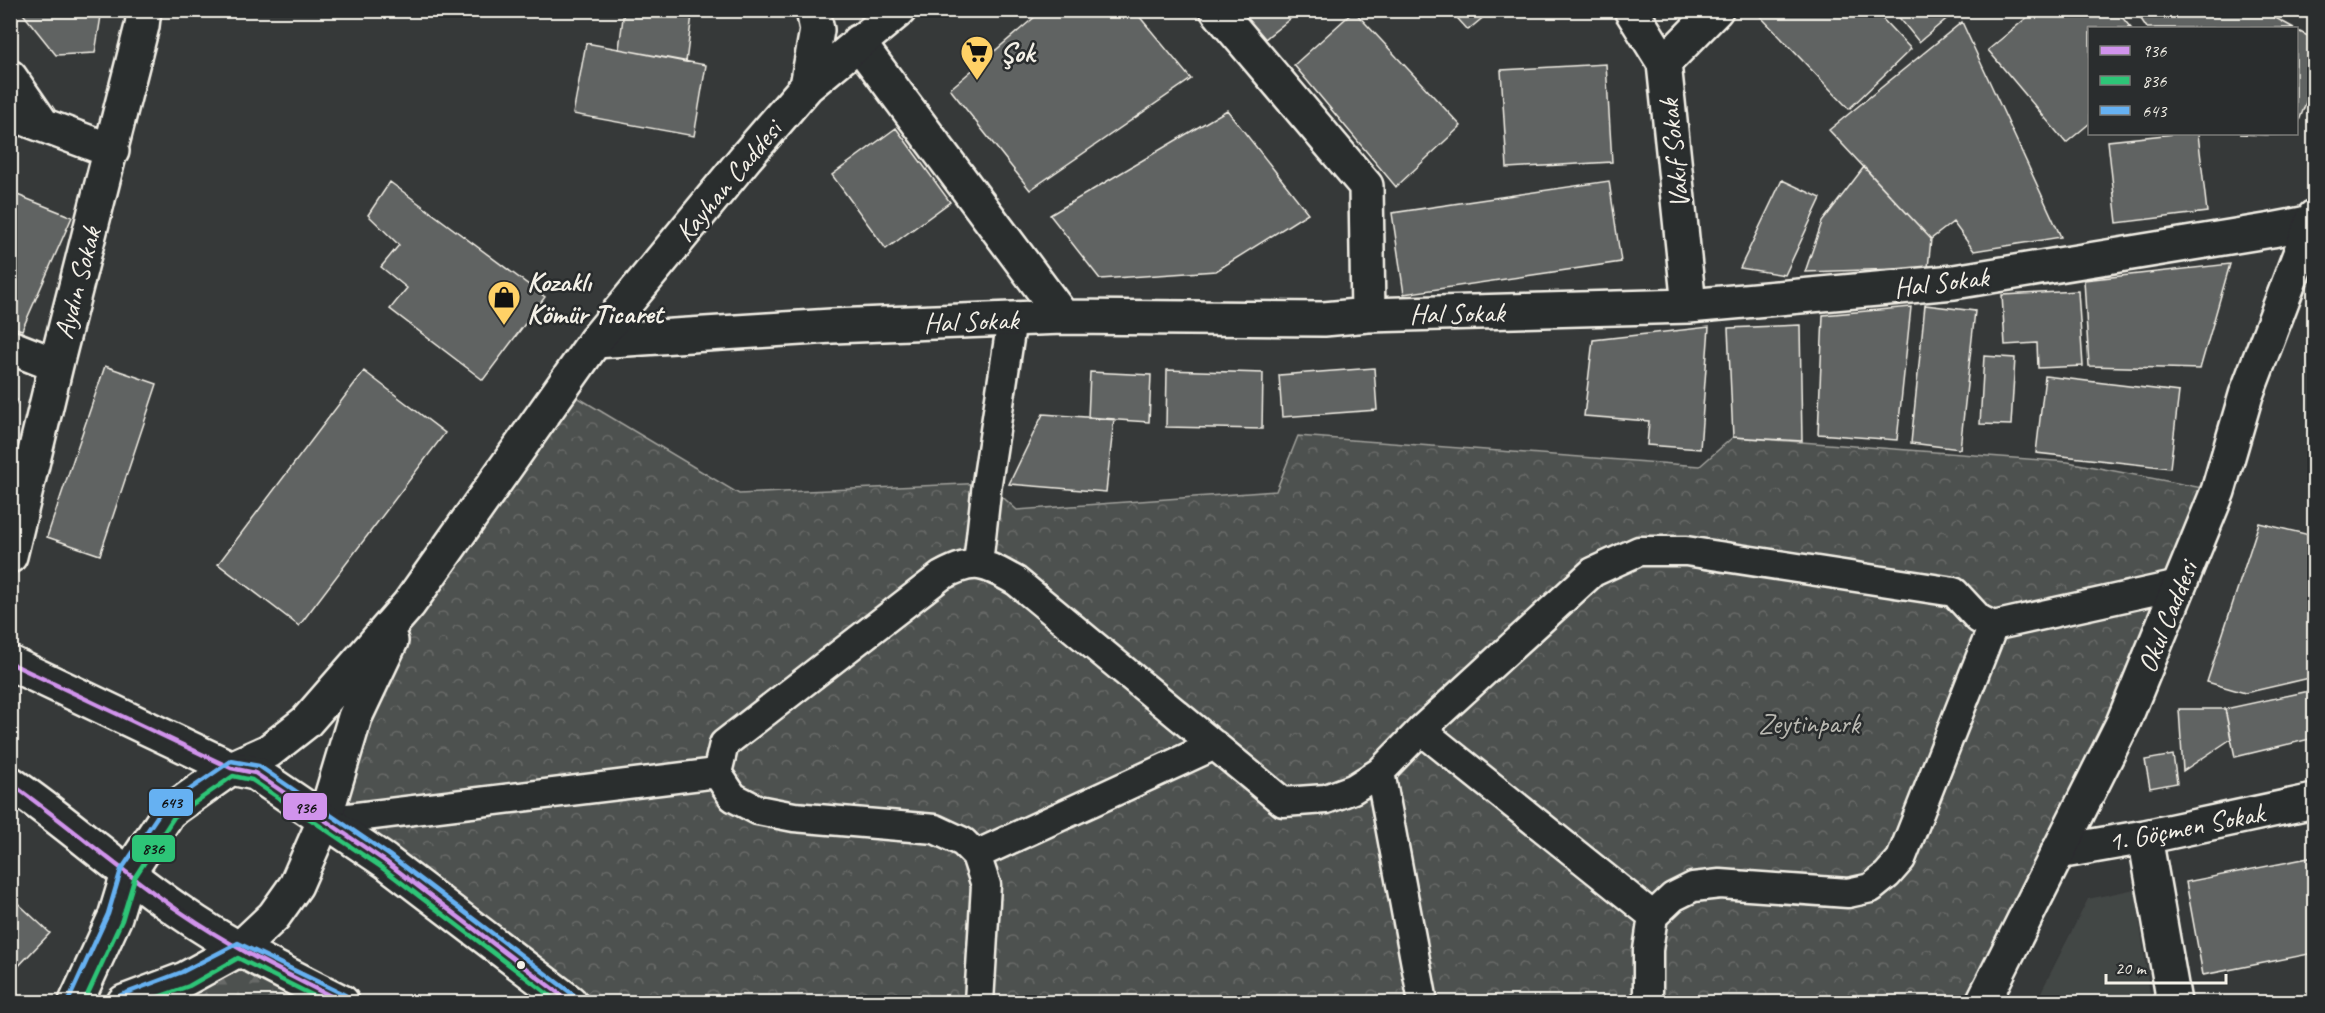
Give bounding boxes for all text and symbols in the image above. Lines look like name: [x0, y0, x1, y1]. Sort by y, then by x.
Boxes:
legend: [2088, 27, 2298, 135]
supermarket icon: Şok: [959, 34, 995, 81]
place label: Şok: [1000, 35, 1037, 70]
text: 936: [2142, 40, 2167, 62]
text: 836: [2142, 70, 2167, 92]
street label: Vakıf Sokak: [1651, 96, 1697, 210]
text: 643: [2142, 100, 2168, 122]
street label: Kayhan Caddesi: [667, 110, 791, 249]
street label: Aydın Sokak: [45, 222, 109, 343]
street label: Hal Sokak: [1892, 259, 1992, 305]
place label: Kozaklı Kömür Ticaret: [527, 264, 666, 331]
shop icon: Kozaklı Kömür Ticaret: [486, 279, 522, 326]
street label: Hal Sokak: [1409, 295, 1507, 331]
street label: Hal Sokak: [923, 302, 1021, 340]
street label: Okul Caddesi: [2129, 553, 2207, 678]
park label: Zeytinpark: [1758, 706, 1862, 741]
line badge: 643: [148, 788, 194, 817]
line badge: 936: [282, 792, 328, 821]
text: 643: [160, 793, 184, 813]
street label: 1. Göçmen Sokak: [2105, 794, 2270, 859]
text: 936: [294, 798, 317, 818]
line badge: 836: [131, 834, 176, 863]
text: 836: [142, 839, 165, 859]
scale bar: [2106, 947, 2226, 985]
text: 20 m: [2115, 957, 2148, 979]
unlabelled marker: [515, 959, 527, 971]

